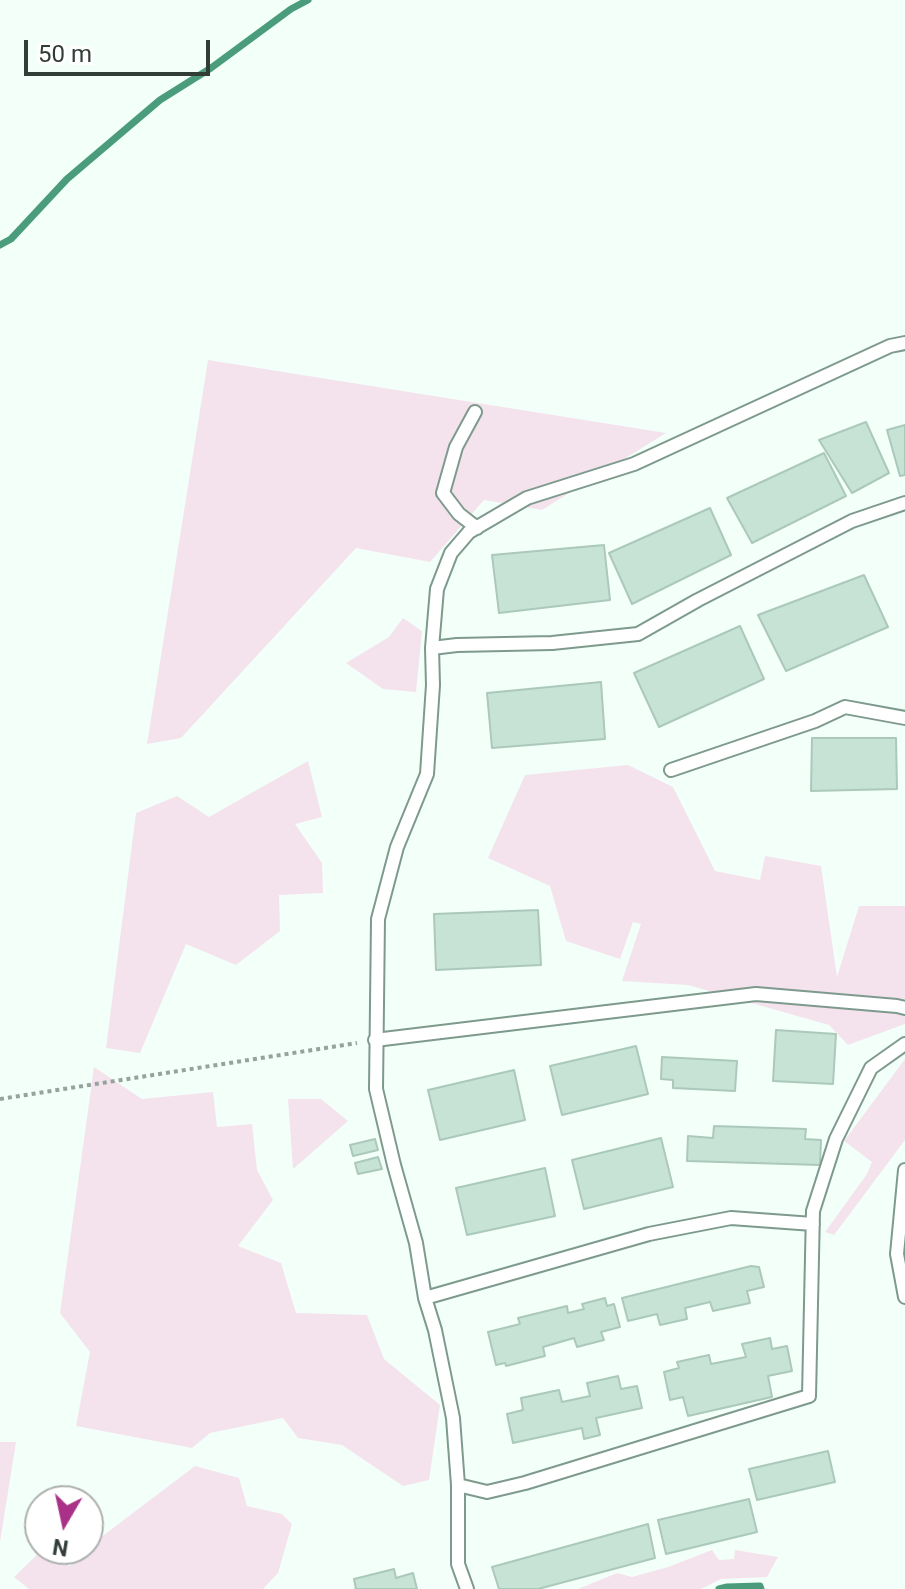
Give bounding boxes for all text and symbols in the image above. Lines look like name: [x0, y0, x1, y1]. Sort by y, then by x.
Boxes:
scale bar: [28, 24, 214, 74]
text: 50 m: [38, 40, 92, 68]
north arrow: [24, 1485, 104, 1565]
text: N: [51, 1534, 70, 1561]

